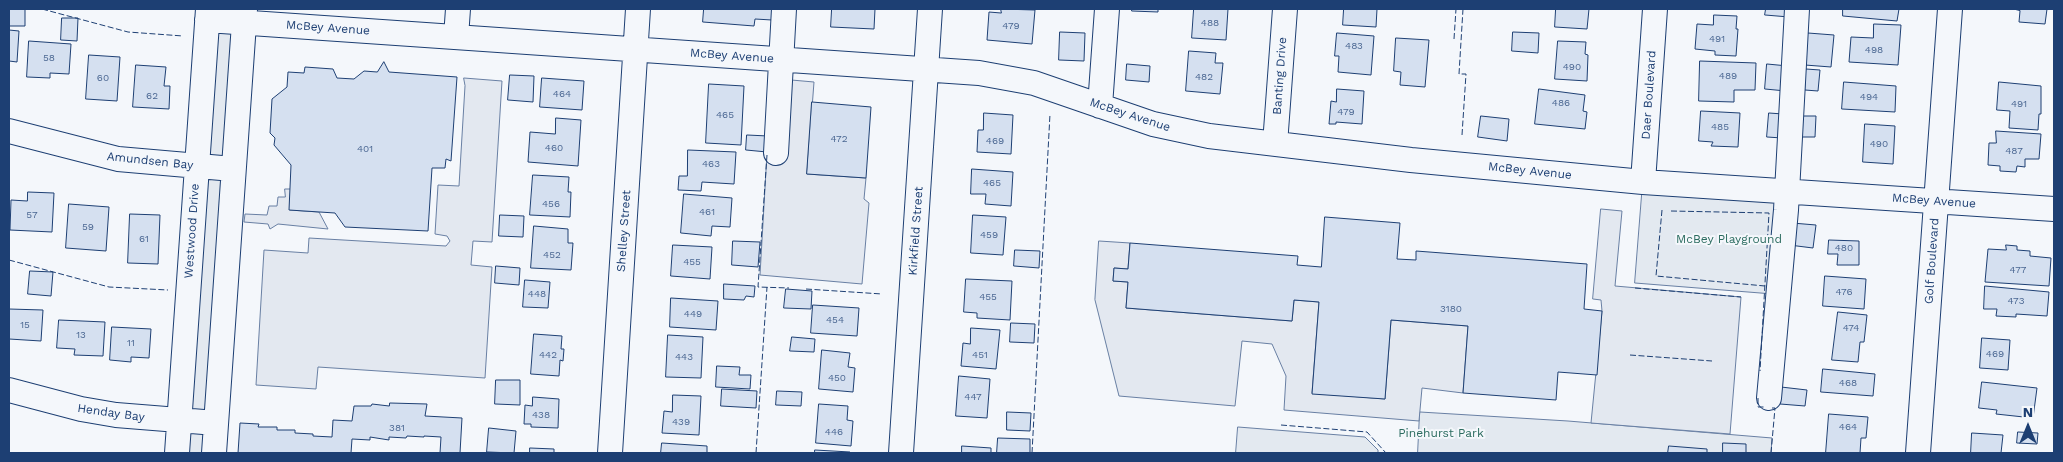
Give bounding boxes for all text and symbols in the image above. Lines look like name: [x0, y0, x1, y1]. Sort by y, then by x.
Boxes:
house number: 488: [1201, 17, 1219, 29]
street label: McBey Avenue: [286, 18, 370, 38]
house number: 479: [1002, 20, 1020, 32]
house number: 491: [1709, 33, 1725, 45]
street label: Banting Drive: [1270, 37, 1290, 115]
house number: 483: [1345, 40, 1363, 52]
house number: 498: [1865, 44, 1883, 56]
street label: McBey Avenue: [690, 46, 774, 66]
street label: Daer Boulevard: [1639, 50, 1659, 140]
house number: 58: [43, 52, 55, 64]
house number: 490: [1563, 61, 1581, 73]
house number: 489: [1719, 70, 1737, 82]
house number: 482: [1195, 71, 1213, 83]
house number: 60: [97, 72, 109, 84]
house number: 464: [553, 88, 571, 100]
house number: 62: [146, 90, 158, 102]
house number: 494: [1860, 91, 1878, 103]
street label: McBey Avenue: [1088, 95, 1172, 135]
house number: 486: [1552, 97, 1570, 109]
house number: 491: [2011, 98, 2027, 110]
house number: 479: [1337, 106, 1355, 118]
house number: 465: [716, 109, 734, 121]
house number: 485: [1711, 121, 1729, 133]
house number: 472: [830, 133, 848, 145]
house number: 469: [986, 135, 1004, 147]
house number: 490: [1870, 138, 1888, 150]
house number: 460: [545, 142, 563, 154]
house number: 401: [357, 143, 373, 155]
house number: 487: [2005, 145, 2023, 157]
street label: Amundsen Bay: [106, 149, 194, 173]
house number: 463: [702, 158, 720, 170]
street label: McBey Avenue: [1487, 159, 1573, 183]
house number: 465: [983, 177, 1001, 189]
street label: Westwood Drive: [182, 183, 202, 279]
street label: Kirkfield Street: [906, 186, 926, 276]
street label: Shelley Street: [614, 189, 634, 273]
street label: McBey Avenue: [1892, 191, 1976, 211]
house number: 456: [542, 198, 560, 210]
house number: 461: [699, 206, 715, 218]
house number: 57: [26, 209, 38, 221]
street label: Golf Boulevard: [1922, 217, 1942, 305]
house number: 59: [82, 221, 94, 233]
house number: 459: [980, 229, 998, 241]
park label: McBey Playground: [1676, 232, 1782, 246]
house number: 61: [139, 233, 149, 245]
house number: 480: [1835, 242, 1853, 254]
house number: 452: [543, 249, 561, 261]
house number: 455: [683, 256, 701, 268]
house number: 477: [2010, 264, 2026, 276]
house number: 476: [1835, 286, 1853, 298]
house number: 448: [528, 288, 546, 300]
house number: 455: [979, 291, 997, 303]
house number: 473: [2007, 295, 2025, 307]
house number: 3180: [1440, 303, 1462, 315]
house number: 449: [684, 308, 702, 320]
house number: 454: [826, 314, 844, 326]
house number: 15: [20, 319, 30, 331]
house number: 474: [1843, 322, 1859, 334]
house number: 13: [76, 329, 86, 341]
house number: 11: [127, 337, 135, 349]
house number: 469: [1986, 348, 2004, 360]
house number: 442: [539, 349, 557, 361]
house number: 451: [972, 349, 988, 361]
house number: 443: [675, 351, 693, 363]
house number: 450: [828, 372, 846, 384]
house number: 468: [1839, 377, 1857, 389]
house number: 447: [964, 391, 982, 403]
street label: Henday Bay: [76, 401, 146, 425]
north arrow: [2003, 402, 2053, 452]
text: N: [2023, 404, 2033, 420]
house number: 438: [532, 409, 550, 421]
house number: 439: [672, 416, 690, 428]
house number: 464: [1839, 421, 1857, 433]
house number: 381: [389, 422, 405, 434]
house number: 446: [825, 426, 843, 438]
park label: Pinehurst Park: [1398, 426, 1484, 440]

